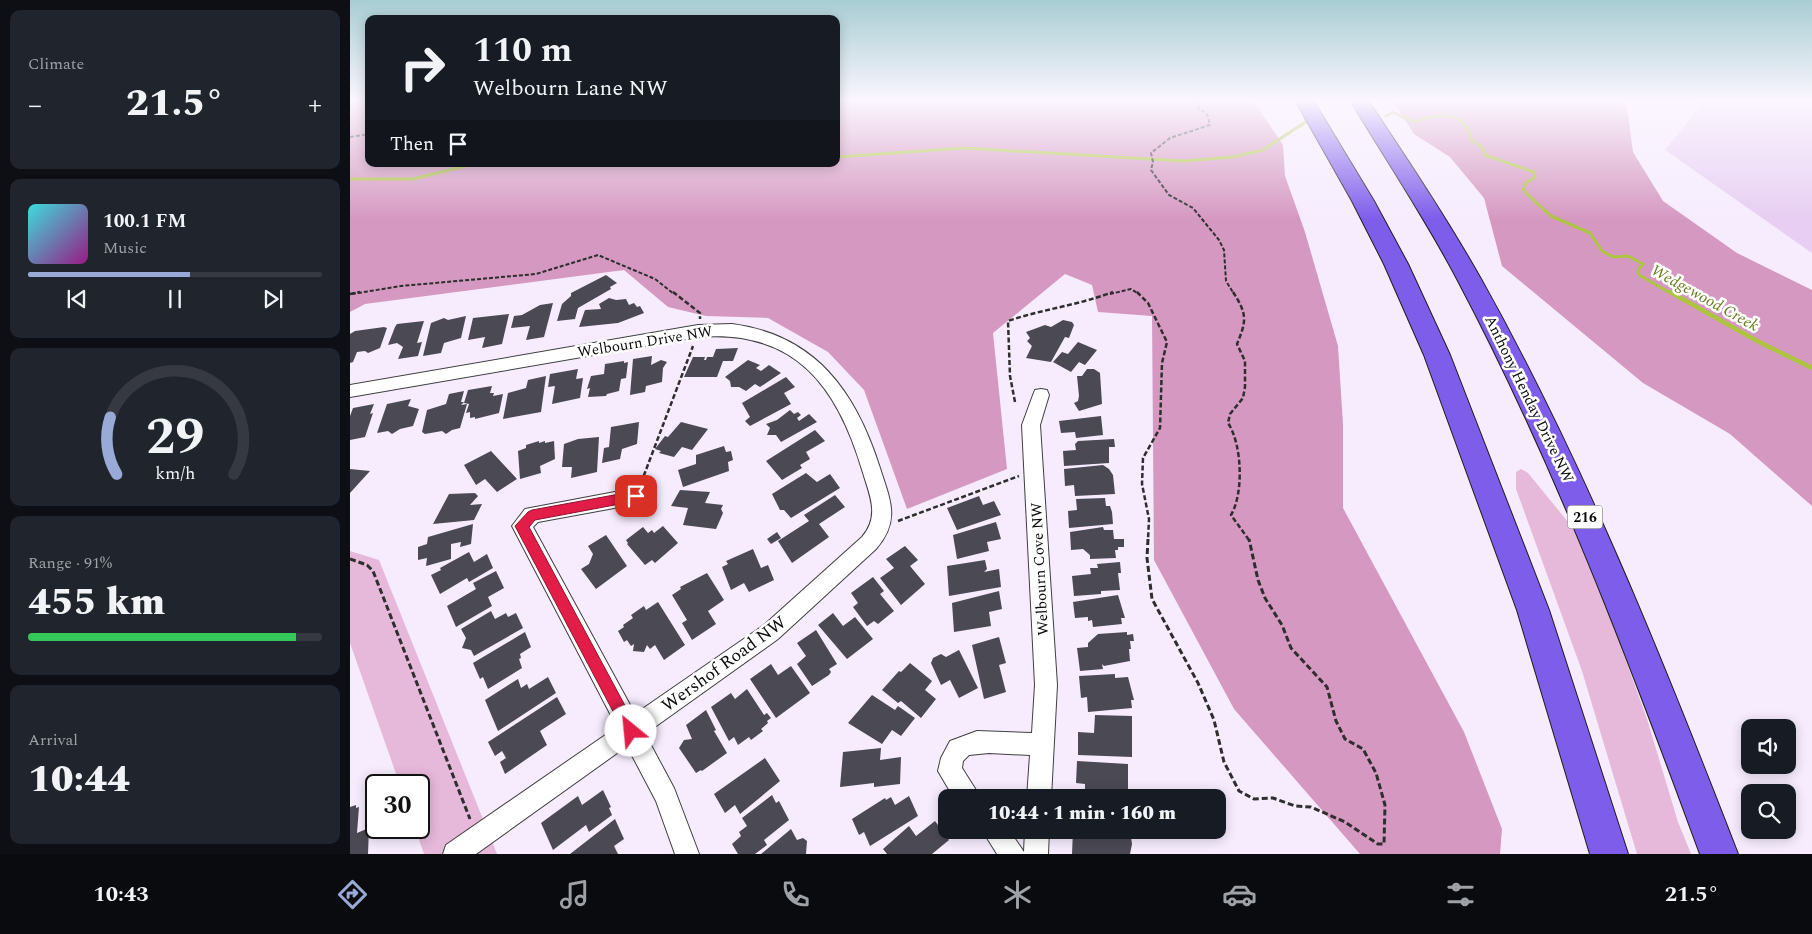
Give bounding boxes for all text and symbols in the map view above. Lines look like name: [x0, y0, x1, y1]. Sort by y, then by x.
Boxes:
text: 110 m: [473, 24, 572, 77]
icon: right: [390, 35, 455, 100]
text: Climate: [28, 52, 84, 76]
text: Welbourn Lane NW: [473, 72, 668, 105]
text: 21.5°: [126, 75, 224, 133]
text: −: [28, 84, 42, 127]
text: +: [308, 84, 322, 127]
text: Then: [390, 130, 434, 159]
icon: arrive: [444, 130, 472, 158]
text: 100.1 FM: [103, 207, 186, 236]
text: Music: [103, 236, 147, 260]
water label: Wedgewood Creek: [1647, 258, 1764, 338]
icon: previous: [63, 285, 91, 313]
icon: pause: [161, 285, 189, 313]
icon: next: [259, 285, 287, 313]
street label: Anthony Henday Drive NW: [1478, 312, 1580, 487]
street label: Welbourn Drive NW: [576, 320, 715, 364]
text: 29: [146, 398, 204, 477]
text: km/h: [155, 460, 195, 487]
pin: [615, 475, 657, 517]
icon: arrive: [622, 482, 650, 510]
street label: Welbourn Cove NW: [1025, 502, 1055, 636]
road number: 216: [1568, 506, 1602, 528]
text: Range · 91%: [28, 551, 112, 575]
text: 455 km: [28, 574, 165, 632]
street label: Wershof Road NW: [656, 609, 792, 719]
position arrow: [604, 704, 656, 756]
map controls: [1741, 719, 1796, 839]
button: sound: [1741, 719, 1796, 774]
text: Arrival: [28, 728, 78, 752]
text: 10:44: [28, 751, 130, 809]
speed limit sign: 30: [365, 774, 430, 839]
button: search: [1741, 784, 1796, 839]
text: 10:44 · 1 min · 160 m: [988, 799, 1176, 828]
icon: directions: [335, 877, 370, 912]
icon: music: [557, 877, 592, 912]
icon: phone: [778, 877, 813, 912]
icon: climate: [1000, 877, 1035, 912]
icon: car: [1222, 877, 1257, 912]
icon: filters: [1443, 877, 1478, 912]
text: 10:43: [93, 878, 149, 911]
text: 21.5°: [1665, 878, 1719, 911]

